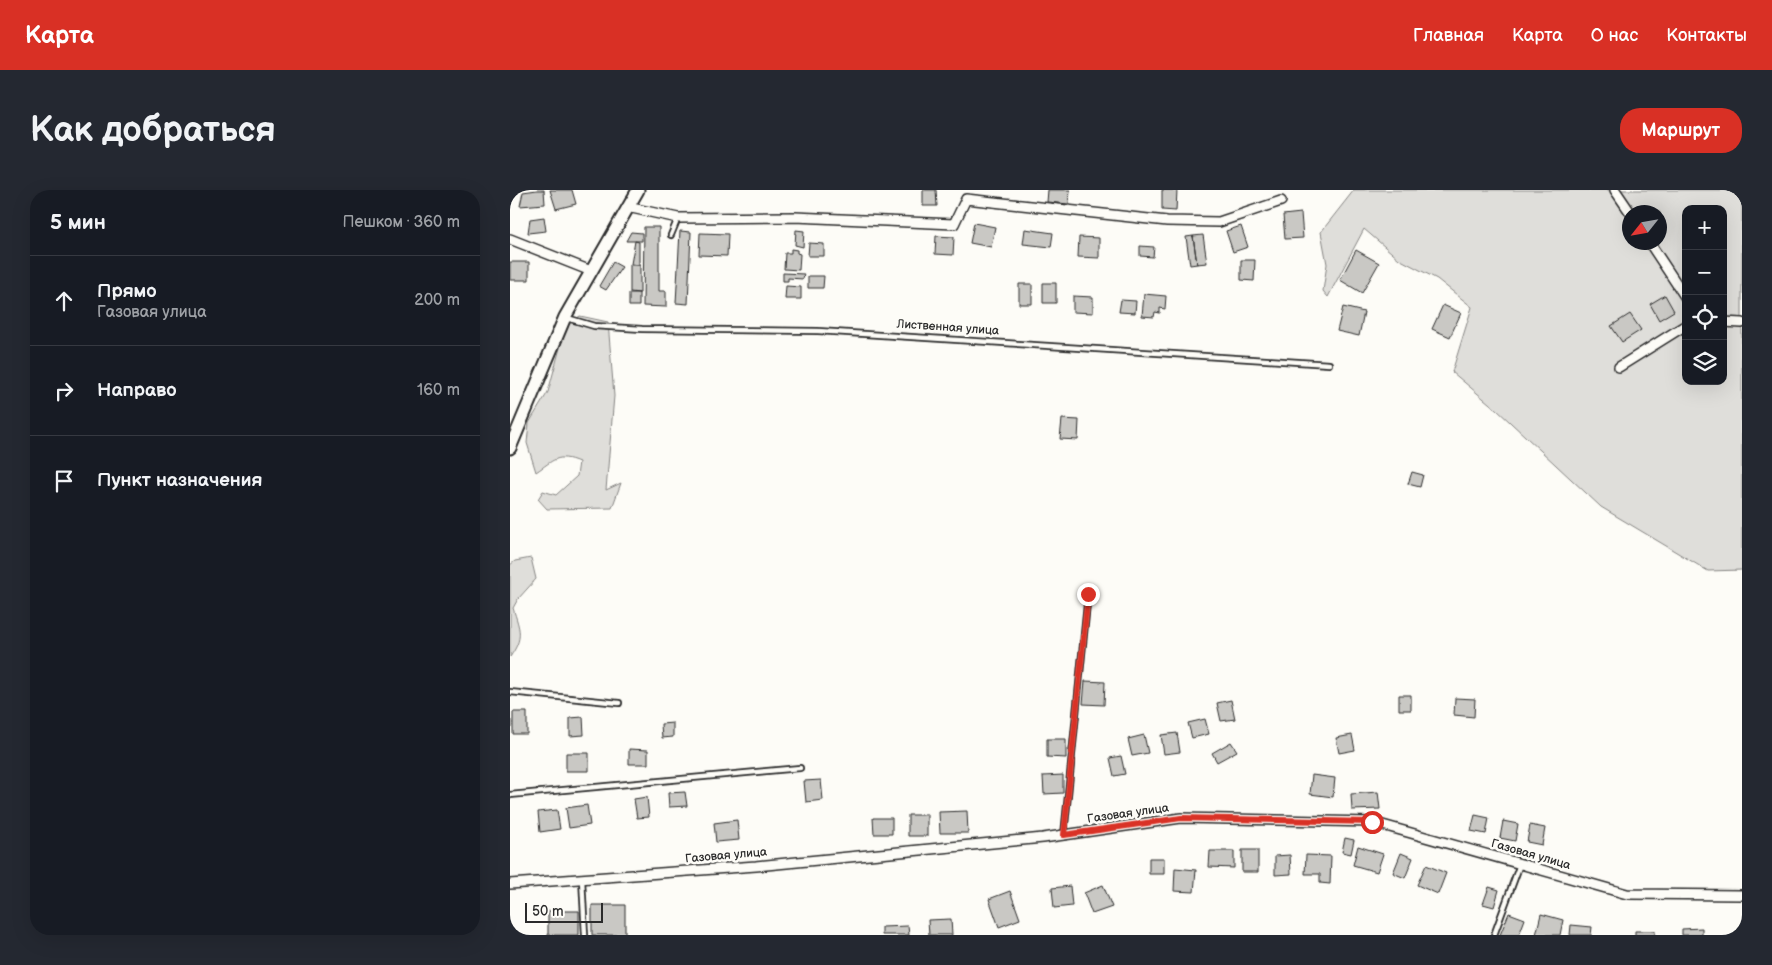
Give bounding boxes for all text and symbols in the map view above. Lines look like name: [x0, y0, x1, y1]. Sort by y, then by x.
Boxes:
text: Карта: [25, 21, 94, 50]
text: Главная: [1413, 25, 1484, 46]
text: Карта: [1512, 25, 1563, 46]
text: О нас: [1591, 25, 1638, 46]
text: Контакты: [1666, 25, 1747, 46]
button: Маршрут: [1620, 108, 1742, 153]
text: Как добраться: [30, 109, 276, 152]
north arrow: [1622, 205, 1667, 250]
map controls: [1682, 205, 1727, 385]
button: +: [1682, 205, 1727, 250]
text: 5 мин: [50, 210, 106, 235]
text: Пешком · 360 m: [343, 213, 460, 232]
button: −: [1682, 250, 1727, 295]
text: Прямо: [97, 280, 157, 303]
icon: ahead: [50, 287, 78, 315]
text: 200 m: [414, 291, 460, 310]
button: locate: [1682, 295, 1727, 340]
text: Газовая улица: [97, 303, 207, 322]
street label: Лиственная улица: [895, 316, 1000, 339]
button: layers: [1682, 340, 1727, 385]
icon: right: [50, 377, 78, 405]
text: Направо: [97, 379, 177, 402]
text: 160 m: [417, 381, 460, 400]
icon: arrive: [50, 467, 78, 495]
text: Пункт назначения: [97, 469, 262, 492]
route end: [1077, 583, 1100, 606]
street label: Газовая улица: [1086, 800, 1170, 827]
route start: [1361, 811, 1384, 834]
street label: Газовая улица: [1489, 836, 1572, 873]
street label: Газовая улица: [684, 844, 768, 867]
scale bar: [525, 900, 602, 923]
text: 50 m: [532, 903, 564, 920]

